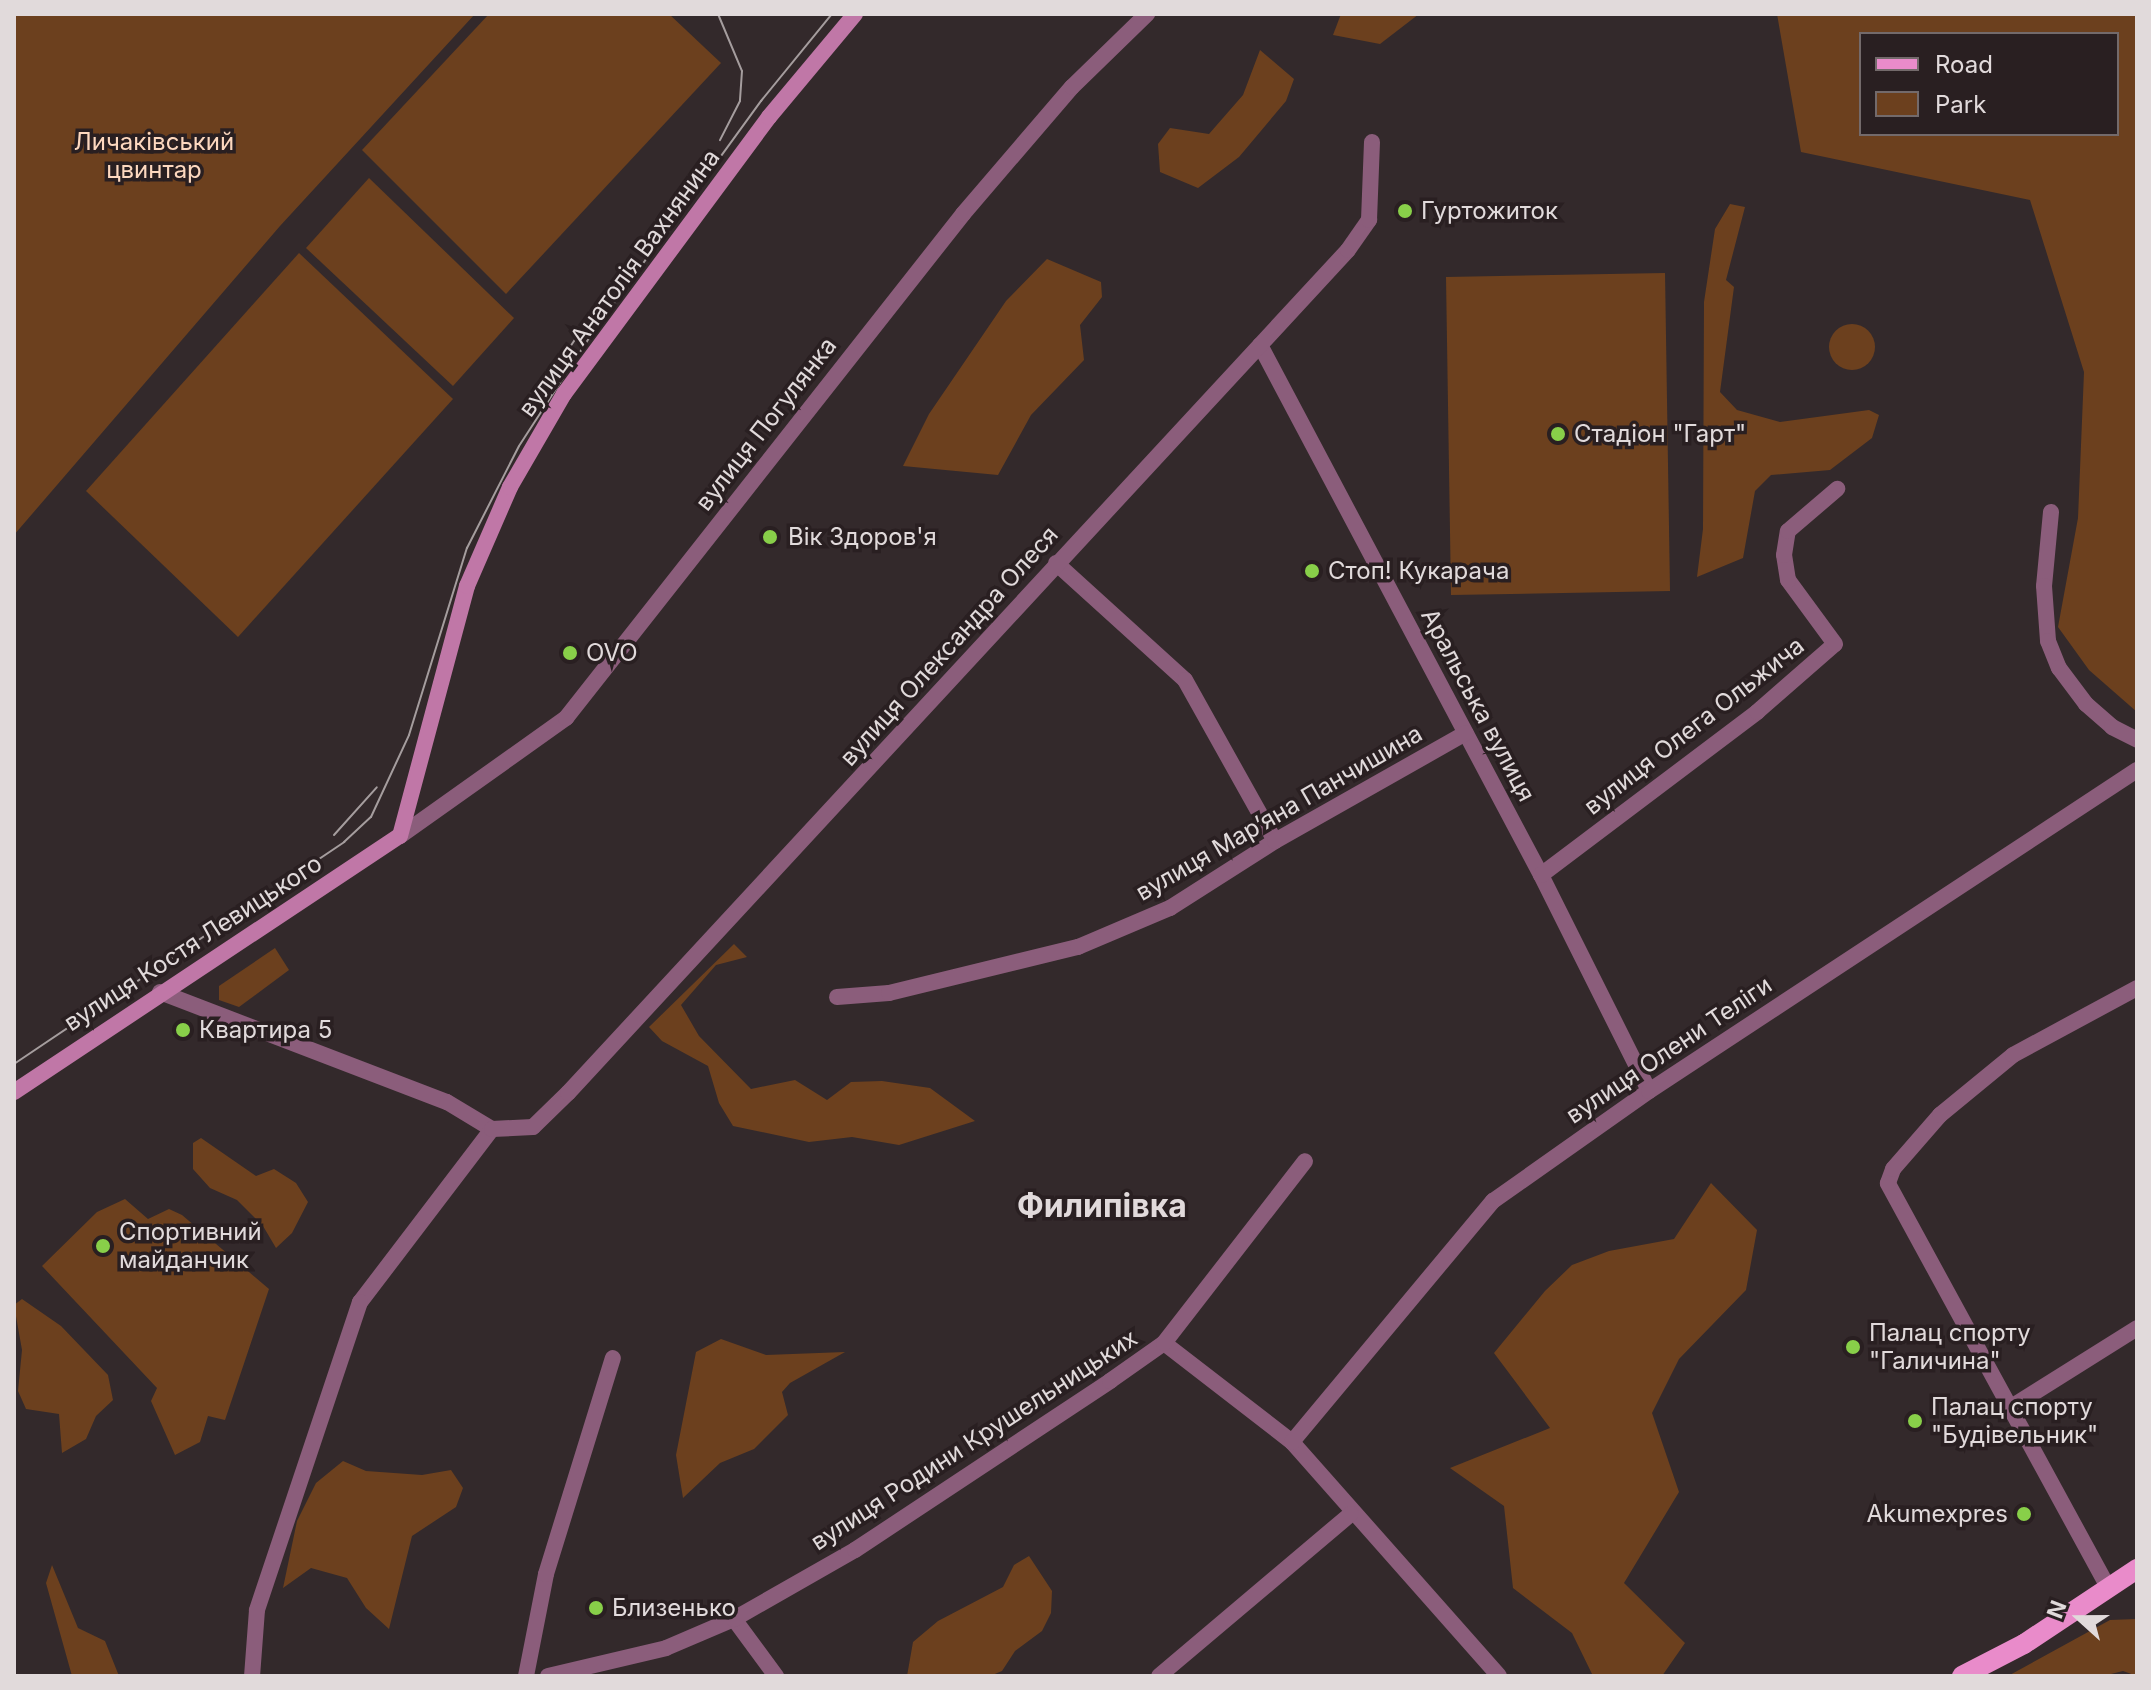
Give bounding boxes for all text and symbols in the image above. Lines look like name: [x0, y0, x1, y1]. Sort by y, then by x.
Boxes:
legend: [1859, 32, 2119, 136]
text: Road: [1935, 50, 1993, 79]
text: Park: [1935, 90, 1986, 119]
park label: Личаківський цвинтар: [74, 128, 234, 184]
street label: вулиця Анатолія Вахнянина: [512, 144, 726, 422]
place label: Гуртожиток: [1421, 197, 1558, 225]
marker: Гуртожиток: [1396, 202, 1414, 220]
street label: вулиця Погулянка: [690, 332, 842, 516]
place label: Стадіон "Гарт": [1574, 420, 1746, 448]
marker: Стадіон "Гарт": [1549, 425, 1567, 443]
street label: вулиця Олександра Олеся: [834, 520, 1064, 772]
place label: Вік Здоров'я: [788, 523, 937, 551]
marker: Вік Здоров'я: [759, 526, 781, 548]
place label: Стоп! Кукарача: [1328, 557, 1509, 585]
marker: Стоп! Кукарача: [1303, 562, 1321, 580]
street label: Аральська вулиця: [1415, 604, 1541, 806]
street label: вулиця Олега Ольжича: [1578, 631, 1810, 821]
place label: OVO: [586, 639, 638, 667]
marker: OVO: [561, 644, 579, 662]
street label: вулиця Марʼяна Панчишина: [1131, 719, 1427, 907]
street label: вулиця Костя Левицького: [59, 849, 327, 1037]
street label: вулиця Олени Теліги: [1561, 970, 1777, 1130]
place label: Квартира 5: [199, 1016, 332, 1044]
marker: Квартира 5: [174, 1021, 192, 1039]
district label: Филипівка: [1017, 1187, 1187, 1225]
place label: Спортивний майданчик: [119, 1218, 262, 1274]
marker: Спортивний майданчик: [94, 1237, 112, 1255]
place label: Палац спорту "Галичина": [1869, 1319, 2031, 1375]
street label: вулиця Родини Крушельницьких: [805, 1323, 1143, 1557]
marker: Палац спорту "Галичина": [1844, 1338, 1862, 1356]
place label: Палац спорту "Будівельник": [1931, 1393, 2098, 1449]
marker: Палац спорту "Будівельник": [1906, 1412, 1924, 1430]
place label: Akumexpres: [1867, 1500, 2008, 1528]
marker: Akumexpres: [2015, 1505, 2033, 1523]
north arrow: [2039, 1578, 2119, 1658]
place label: Близенько: [612, 1594, 736, 1622]
text: N: [2041, 1597, 2072, 1622]
marker: Близенько: [587, 1599, 605, 1617]

